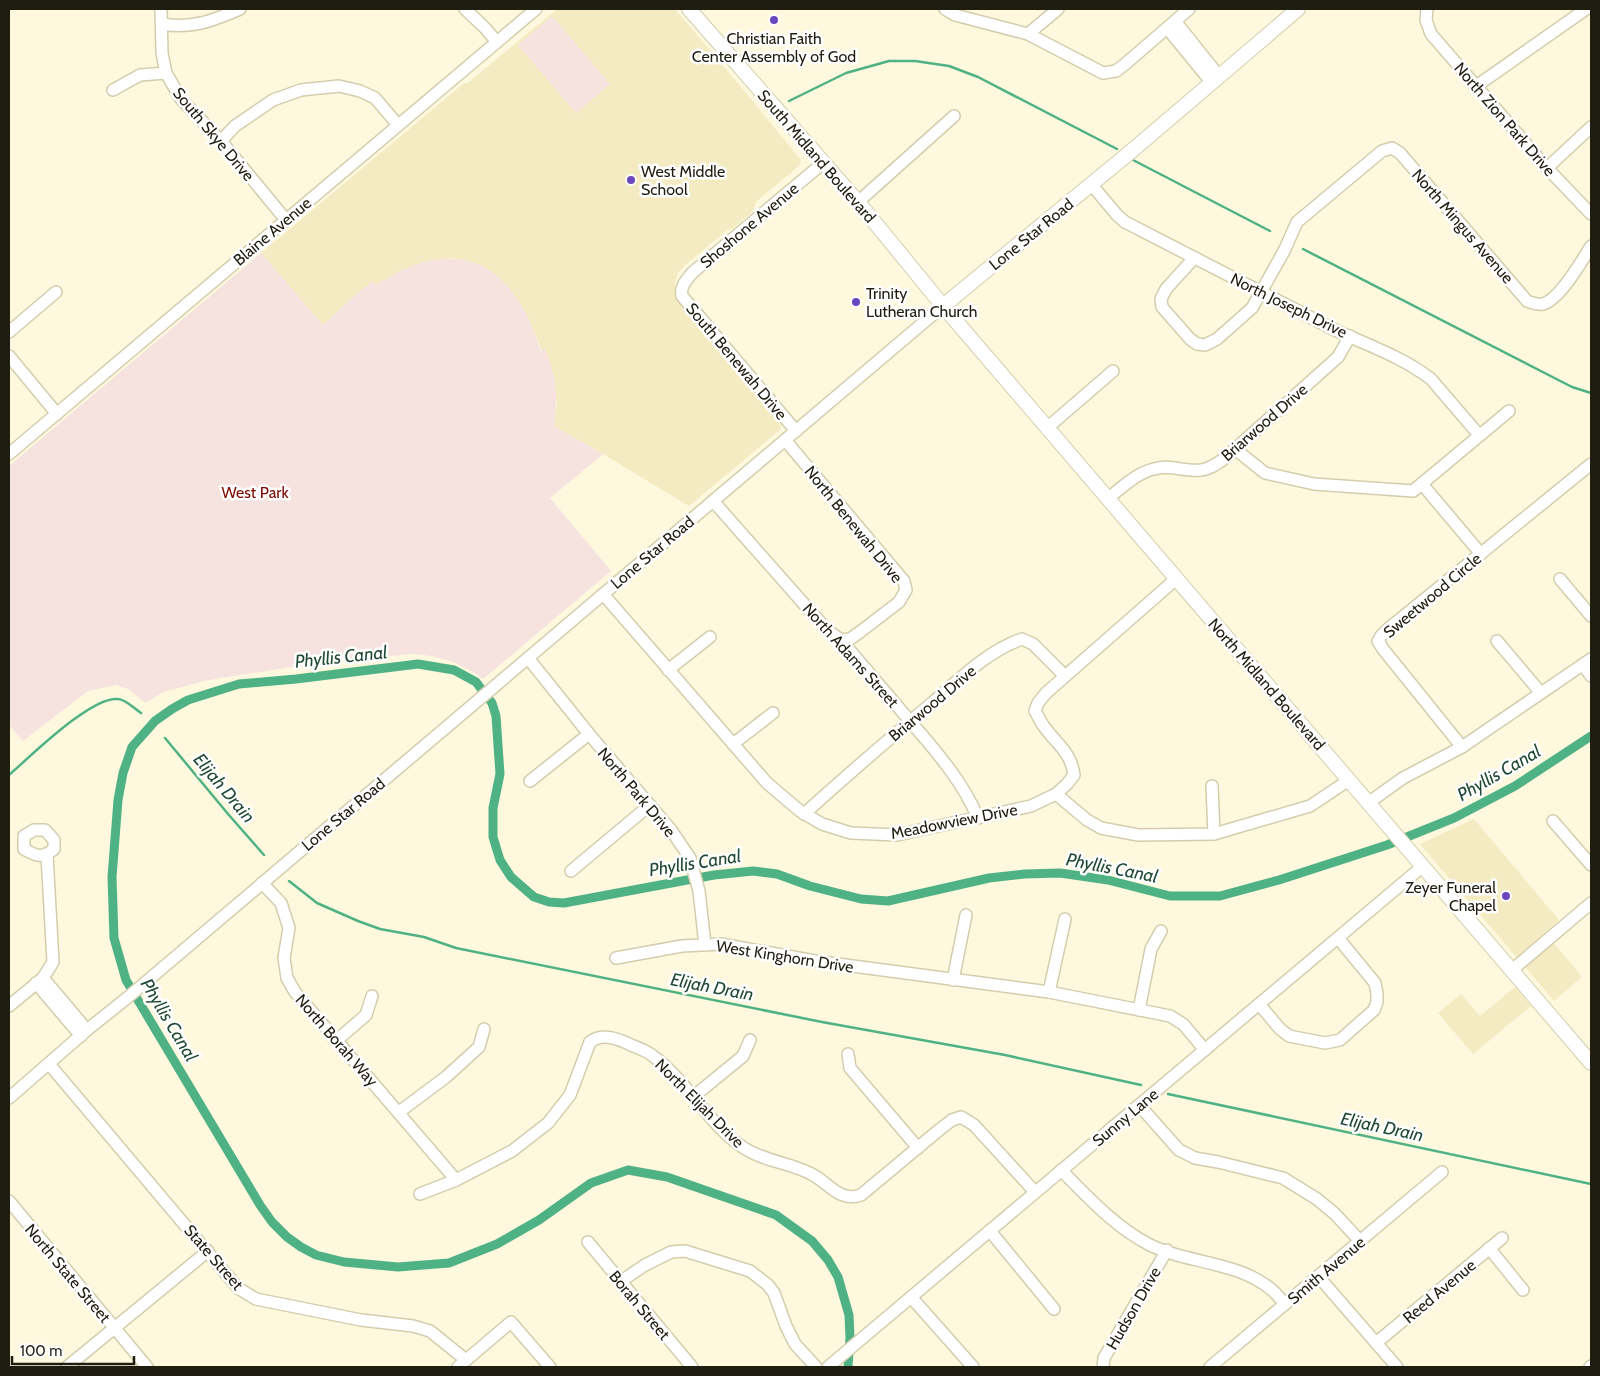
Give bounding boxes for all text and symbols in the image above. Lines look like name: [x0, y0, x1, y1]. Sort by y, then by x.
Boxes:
marker: Christian Faith Center Assembly of God: [768, 14, 780, 26]
place label: Christian Faith Center Assembly of God: [692, 29, 856, 66]
street label: North Zion Park Drive: [1450, 59, 1559, 180]
street label: South Skye Drive: [169, 84, 258, 185]
street label: South Midland Boulevard: [754, 86, 880, 227]
place label: West Middle School: [641, 162, 725, 199]
street label: North Mingus Avenue: [1408, 165, 1517, 287]
marker: West Middle School: [625, 174, 637, 186]
street label: Shoshone Avenue: [696, 179, 802, 272]
street label: Blaine Avenue: [230, 193, 315, 269]
street label: Lone Star Road: [985, 195, 1077, 274]
street label: North Joseph Drive: [1227, 269, 1350, 342]
place label: Trinity Lutheran Church: [866, 284, 977, 321]
marker: Trinity Lutheran Church: [850, 296, 862, 308]
street label: South Benewah Drive: [682, 299, 791, 424]
street label: Briarwood Drive: [1217, 380, 1311, 465]
street label: North Benewah Drive: [801, 462, 907, 587]
park label: West Park: [221, 483, 289, 502]
street label: Lone Star Road: [607, 512, 698, 593]
street label: Sweetwood Circle: [1380, 549, 1485, 642]
street label: North Adams Street: [799, 599, 903, 712]
street label: North Midland Boulevard: [1204, 615, 1329, 754]
water label: Phyllis Canal: [294, 641, 389, 673]
street label: Briarwood Drive: [885, 661, 980, 745]
water label: Phyllis Canal: [1453, 740, 1545, 806]
street label: North Park Drive: [594, 744, 680, 841]
water label: Elijah Drain: [189, 749, 259, 827]
street label: Lone Star Road: [298, 774, 389, 855]
street label: Meadowview Drive: [889, 800, 1019, 843]
water label: Phyllis Canal: [647, 845, 743, 881]
water label: Phyllis Canal: [1064, 848, 1160, 888]
place label: Zeyer Funeral Chapel: [1405, 878, 1496, 915]
marker: Zeyer Funeral Chapel: [1500, 890, 1512, 902]
street label: West Kinghorn Drive: [715, 936, 855, 977]
water label: Elijah Drain: [669, 968, 755, 1006]
water label: Phyllis Canal: [136, 975, 203, 1066]
street label: North Borah Way: [291, 990, 382, 1090]
street label: North Elijah Drive: [651, 1055, 748, 1152]
street label: Sunny Lane: [1089, 1084, 1162, 1150]
water label: Elijah Drain: [1339, 1108, 1425, 1146]
street label: North State Street: [21, 1220, 115, 1327]
street label: State Street: [180, 1221, 248, 1294]
street label: Smith Avenue: [1284, 1233, 1369, 1308]
street label: Reed Avenue: [1399, 1256, 1479, 1327]
street label: Hudson Drive: [1102, 1264, 1165, 1353]
street label: Borah Street: [605, 1267, 674, 1344]
scale bar: [12, 1334, 135, 1366]
text: 100 m: [20, 1342, 62, 1360]

